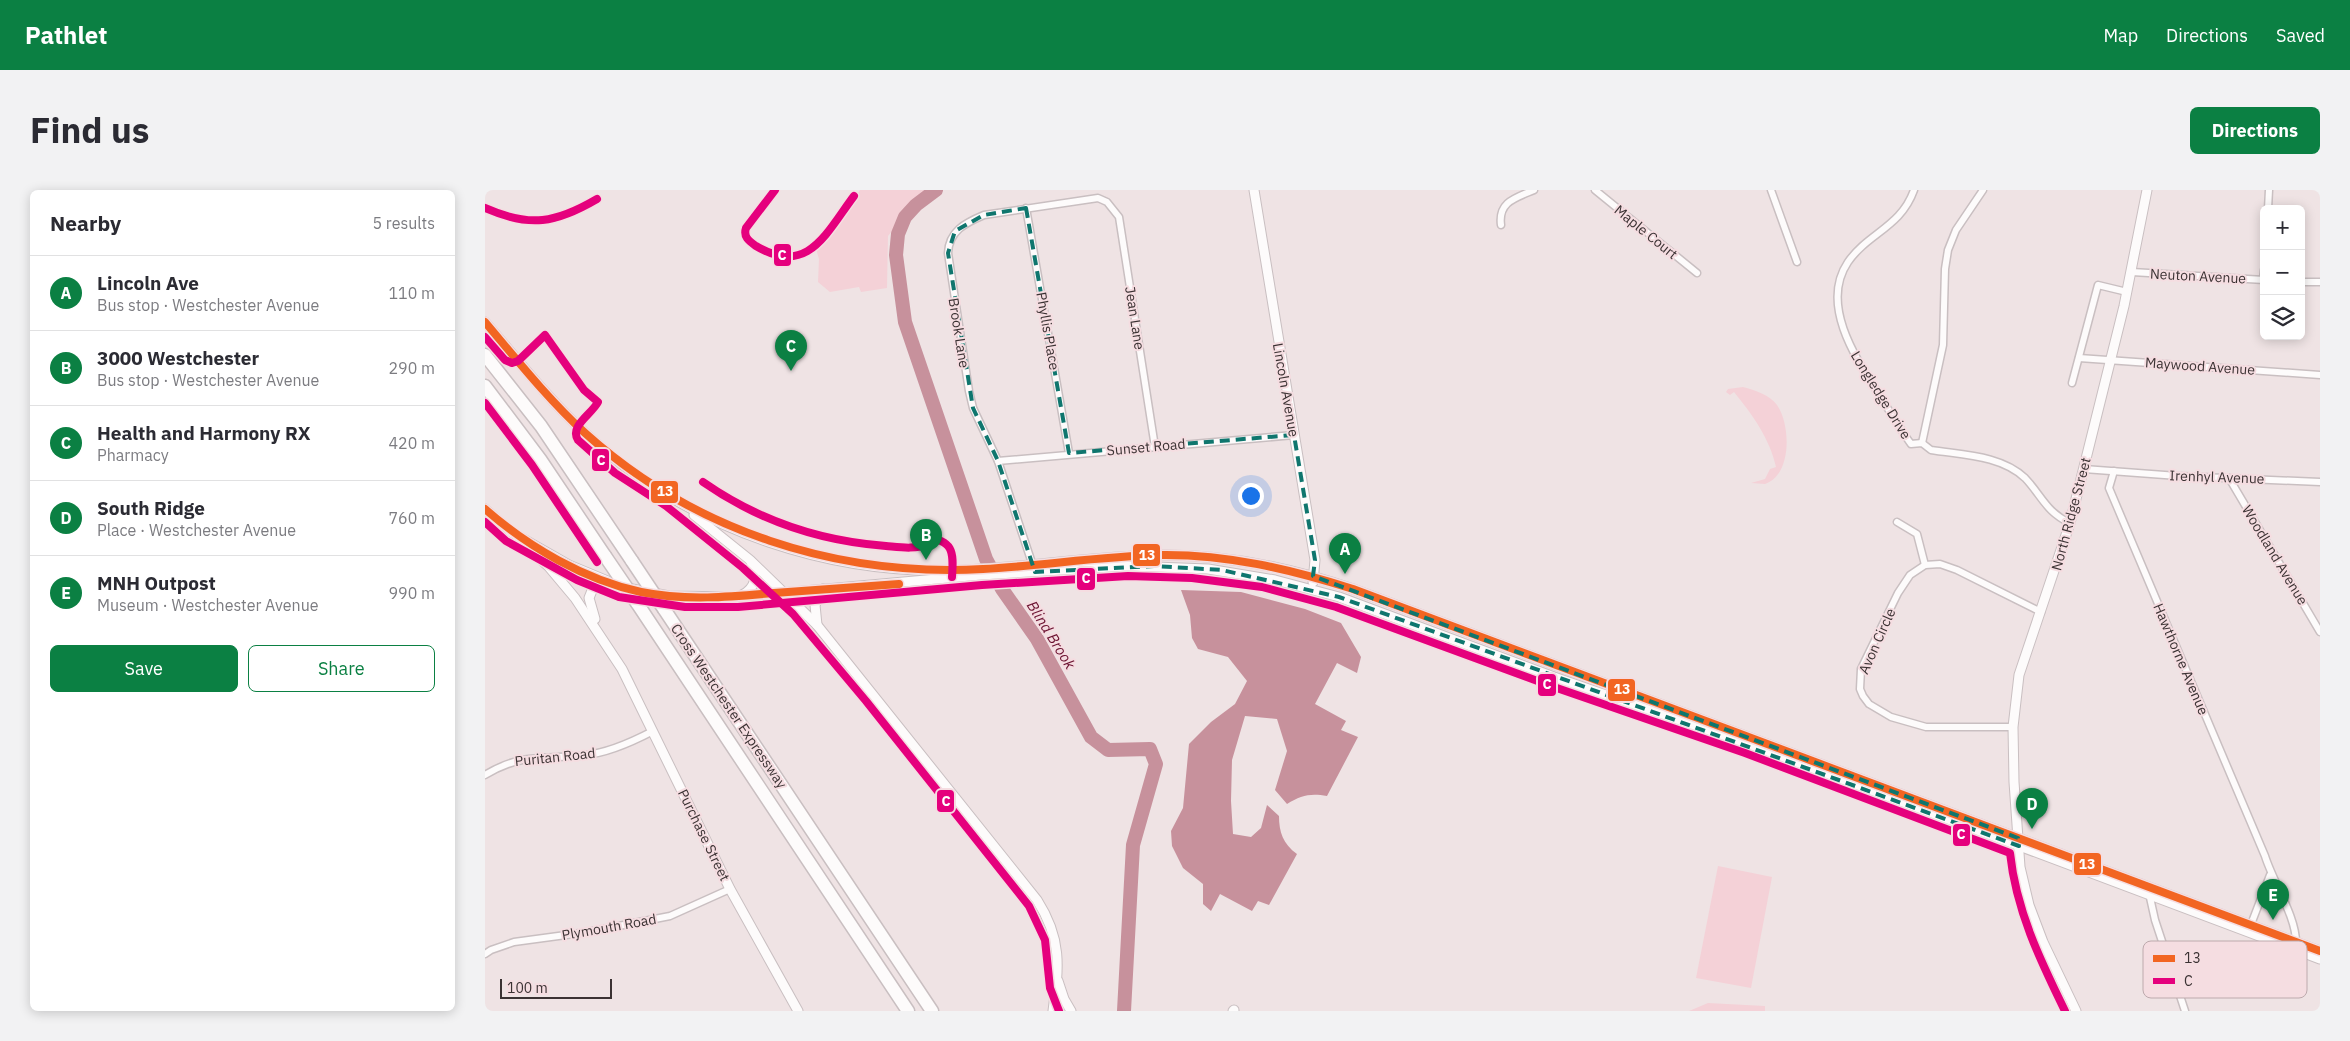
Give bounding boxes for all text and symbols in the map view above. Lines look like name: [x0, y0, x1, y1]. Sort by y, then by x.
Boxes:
text: Pathlet: [25, 19, 107, 51]
text: Map: [2103, 24, 2138, 47]
text: Directions: [2166, 24, 2248, 47]
text: Saved: [2276, 24, 2325, 47]
text: Find us: [30, 107, 149, 153]
button: Directions: [2190, 107, 2320, 154]
street label: Maple Court: [1611, 201, 1681, 263]
map controls: [2260, 205, 2305, 340]
button: +: [2260, 205, 2305, 250]
text: Nearby: [50, 209, 121, 237]
text: 5 results: [372, 213, 435, 233]
line badge: C: [773, 243, 792, 267]
text: C: [777, 246, 787, 264]
button: −: [2260, 250, 2305, 295]
street label: Neuton Avenue: [2149, 264, 2247, 288]
text: Lincoln Ave: [97, 271, 199, 295]
text: A: [61, 283, 71, 303]
text: 110 m: [388, 283, 435, 303]
street label: Jean Lane: [1121, 285, 1149, 351]
street label: Phyllis Place: [1032, 291, 1064, 372]
text: Bus stop · Westchester Avenue: [97, 295, 319, 315]
button: layers: [2260, 295, 2305, 340]
street label: Brook Lane: [945, 297, 973, 370]
pin: C: [775, 330, 807, 371]
street label: Lincoln Avenue: [1269, 342, 1303, 439]
text: 3000 Westchester: [97, 346, 259, 370]
street label: Longledge Drive: [1847, 348, 1915, 443]
street label: Maywood Avenue: [2144, 353, 2256, 379]
text: B: [61, 358, 71, 378]
text: 290 m: [388, 358, 435, 378]
text: Bus stop · Westchester Avenue: [97, 370, 319, 390]
text: Health and Harmony RX: [97, 421, 311, 445]
text: C: [61, 433, 71, 453]
text: 420 m: [388, 433, 435, 453]
street label: Sunset Road: [1106, 435, 1186, 459]
text: Pharmacy: [97, 445, 169, 465]
line badge: C: [591, 448, 610, 472]
text: C: [596, 451, 606, 469]
street label: North Ridge Street: [2047, 455, 2095, 573]
street label: Irenhyl Avenue: [2169, 466, 2265, 488]
line badge: 13: [650, 480, 679, 504]
text: 13: [657, 482, 673, 500]
your location: [1238, 483, 1264, 509]
text: South Ridge: [97, 496, 205, 520]
street label: Woodland Avenue: [2238, 502, 2312, 609]
text: D: [60, 508, 72, 528]
text: 760 m: [388, 508, 435, 528]
pin: B: [910, 519, 942, 560]
text: Place · Westchester Avenue: [97, 520, 296, 540]
pin: A: [1329, 533, 1361, 574]
line badge: 13: [1132, 543, 1161, 567]
text: 13: [1139, 546, 1155, 564]
line badge: C: [1076, 567, 1096, 591]
text: C: [1081, 569, 1091, 587]
text: MNH Outpost: [97, 571, 216, 595]
text: E: [61, 583, 71, 603]
text: 990 m: [388, 583, 435, 603]
text: Museum · Westchester Avenue: [97, 595, 319, 615]
water label: Blind Brook: [1023, 597, 1080, 673]
street label: Hawthorne Avenue: [2149, 600, 2213, 718]
street label: Avon Circle: [1854, 605, 1900, 677]
street label: Cross Westchester Expressway: [667, 620, 791, 792]
button: Save: [50, 645, 238, 692]
button: Share: [248, 645, 435, 692]
line badge: C: [1537, 673, 1557, 697]
text: C: [1542, 675, 1552, 693]
line badge: 13: [1607, 678, 1636, 702]
text: 13: [1614, 680, 1630, 698]
street label: Puritan Road: [514, 744, 596, 770]
street label: Purchase Street: [674, 786, 734, 884]
pin: D: [2016, 788, 2048, 829]
line badge: C: [936, 789, 955, 813]
text: C: [941, 792, 951, 810]
line badge: C: [1952, 823, 1971, 847]
text: C: [1956, 825, 1966, 843]
line badge: 13: [2073, 852, 2102, 876]
text: 13: [2079, 855, 2095, 873]
pin: E: [2257, 879, 2289, 920]
street label: Plymouth Road: [560, 910, 658, 944]
legend: [2143, 941, 2307, 998]
text: 13: [2184, 949, 2201, 967]
text: C: [2184, 972, 2193, 990]
scale bar: [500, 976, 613, 999]
text: 100 m: [507, 979, 548, 997]

